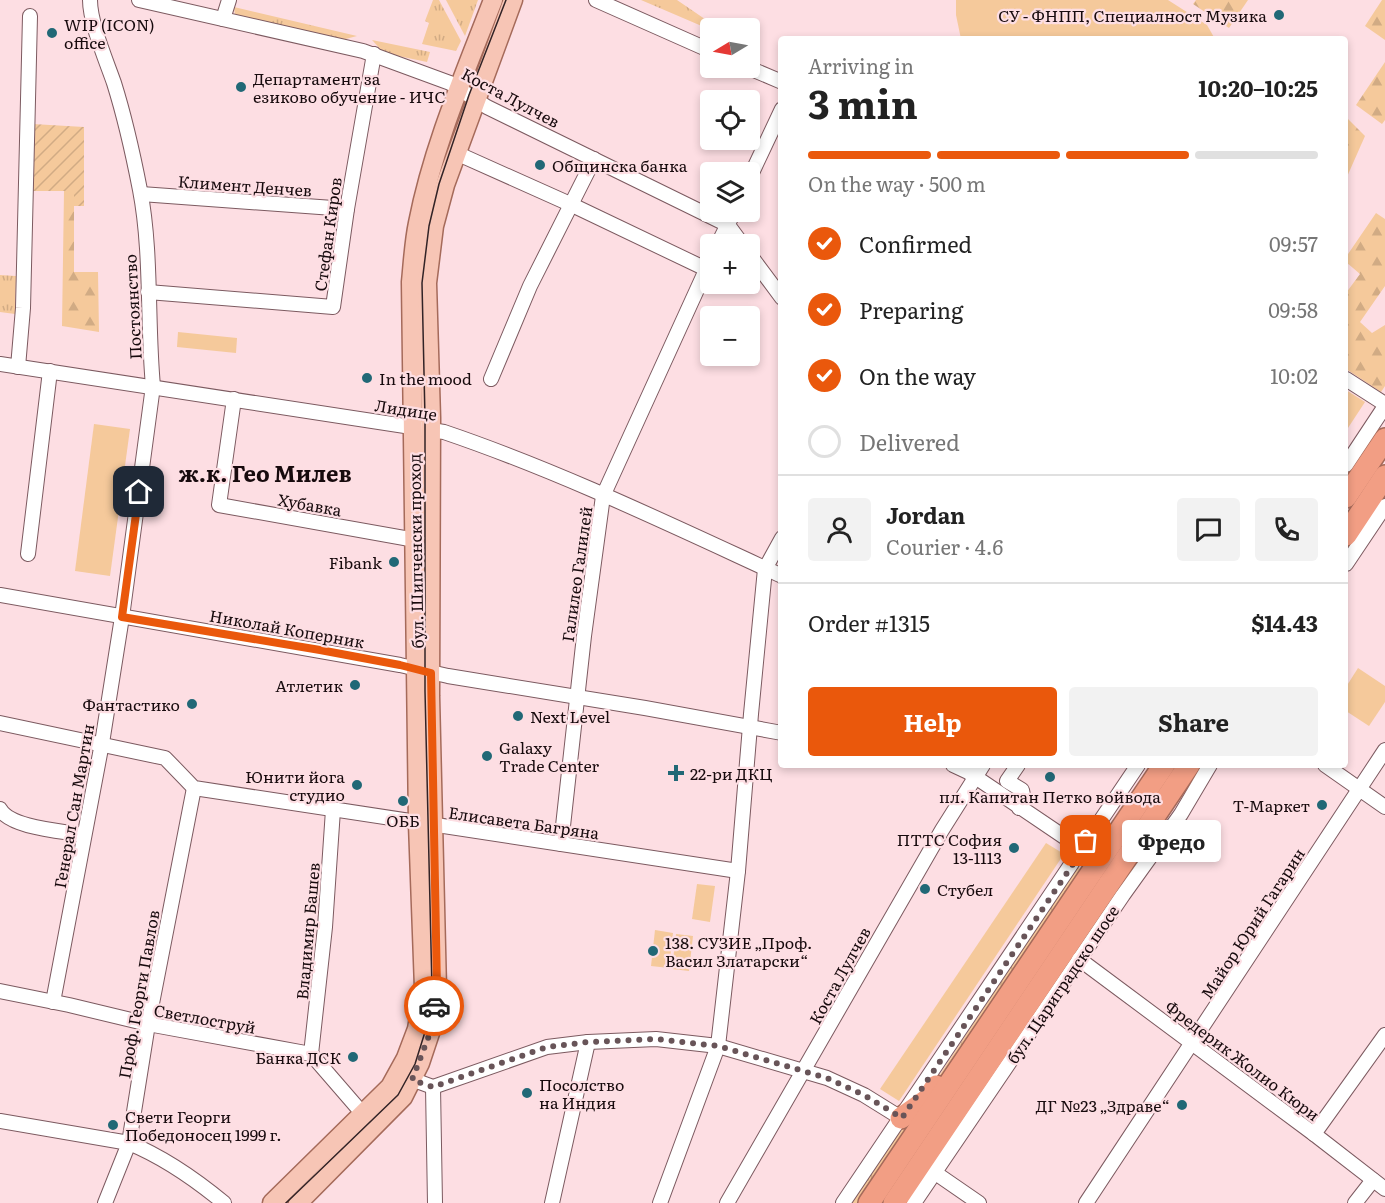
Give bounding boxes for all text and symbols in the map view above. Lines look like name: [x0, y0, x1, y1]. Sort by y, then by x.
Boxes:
place label: СУ - ФНПП, Специалност Музика: [998, 3, 1267, 27]
marker: СУ - ФНПП, Специалност Музика: [1272, 8, 1286, 22]
place label: WIP (ICON) office: [64, 12, 155, 54]
north arrow: [700, 18, 760, 78]
map controls: [700, 18, 760, 366]
marker: WIP (ICON) office: [45, 26, 59, 40]
text: Arriving in: [808, 50, 914, 80]
street label: Коста Лулчев: [458, 61, 564, 133]
place label: Департамент за езиково обучение - ИЧС: [253, 66, 446, 108]
text: 10:20–10:25: [1198, 71, 1318, 104]
text: 3 min: [808, 73, 918, 131]
marker: Департамент за езиково обучение - ИЧС: [234, 80, 248, 94]
button: locate: [700, 90, 760, 150]
place label: Общинска банка: [552, 153, 688, 177]
marker: Общинска банка: [533, 158, 547, 172]
button: layers: [700, 162, 760, 222]
street label: Климент Денчев: [177, 168, 313, 202]
text: On the way · 500 m: [808, 168, 986, 198]
street label: Стефан Киров: [307, 175, 347, 293]
icon: check: [808, 227, 841, 260]
text: Confirmed: [859, 227, 972, 260]
text: 09:57: [1269, 228, 1318, 258]
button: +: [700, 234, 760, 294]
street label: Постоянство: [117, 254, 147, 360]
icon: check: [808, 293, 841, 326]
text: Preparing: [859, 293, 963, 326]
text: 09:58: [1268, 294, 1318, 324]
button: −: [700, 306, 760, 366]
icon: check: [808, 359, 841, 392]
text: On the way: [859, 359, 976, 392]
text: 10:02: [1270, 360, 1318, 390]
place label: In the mood: [379, 366, 472, 390]
marker: In the mood: [360, 371, 374, 385]
street label: Лидице: [373, 392, 439, 426]
text: Delivered: [859, 425, 960, 458]
street label: бул. Шипченски проход: [401, 453, 429, 649]
district label: ж.к. Гео Милев: [178, 456, 352, 489]
pin: [113, 466, 164, 517]
icon: home: [122, 475, 155, 508]
street label: Хубавка: [276, 487, 344, 521]
button: person: [808, 498, 871, 561]
text: Jordan: [886, 498, 965, 531]
button: chat: [1177, 498, 1240, 561]
button: phone: [1255, 498, 1318, 561]
street label: Галилео Галилей: [555, 505, 597, 643]
text: Courier · 4.6: [886, 531, 1003, 561]
place label: Fibank: [329, 550, 382, 574]
marker: Fibank: [387, 555, 401, 569]
street label: Николай Коперник: [208, 603, 367, 654]
text: Order #1315: [808, 606, 930, 639]
text: $14.43: [1251, 606, 1318, 639]
place label: Атлетик: [275, 673, 344, 697]
marker: Атлетик: [348, 678, 362, 692]
button: Help: [808, 687, 1057, 756]
button: Share: [1069, 687, 1318, 756]
place label: Фантастико: [82, 692, 180, 716]
marker: Фантастико: [185, 697, 199, 711]
place label: Next Level: [530, 704, 610, 728]
marker: Next Level: [511, 709, 525, 723]
street label: Генерал Сан Мартин: [47, 722, 99, 890]
place label: Galaxy Trade Center: [499, 735, 600, 777]
marker: Galaxy Trade Center: [480, 749, 494, 763]
place label: 22-ри ДКЦ: [690, 761, 773, 785]
place label: Юнити йога студио: [245, 764, 345, 806]
marker: 22-ри ДКЦ: [667, 764, 685, 782]
marker: пл. Капитан Петко войвода: [1043, 770, 1057, 784]
marker: Юнити йога студио: [350, 778, 364, 792]
place label: пл. Капитан Петко войвода: [939, 784, 1161, 808]
place label: Т-Маркет: [1233, 793, 1310, 817]
marker: ОББ: [396, 794, 410, 808]
marker: Т-Маркет: [1315, 798, 1329, 812]
street label: Елисавета Багряна: [447, 800, 601, 845]
place label: ОББ: [386, 808, 420, 832]
pin: [1060, 815, 1111, 866]
callout: Фредо: [1122, 820, 1221, 862]
icon: bag: [1069, 824, 1102, 857]
text: Фредо: [1138, 826, 1205, 856]
place label: ПТТС София 13-1113: [897, 827, 1002, 869]
marker: ПТТС София 13-1113: [1007, 841, 1021, 855]
street label: Майор Юрий Гагарин: [1194, 843, 1310, 1003]
street label: Владимир Башев: [289, 861, 325, 1001]
place label: Стубел: [937, 877, 993, 901]
marker: Стубел: [918, 882, 932, 896]
street label: бул. Цариградско шосе: [1000, 900, 1124, 1068]
street label: Проф. Георги Павлов: [111, 908, 165, 1080]
street label: Коста Лулчев: [802, 922, 876, 1028]
place label: 138. СУЗИЕ „Проф. Васил Златарски“: [665, 930, 812, 972]
marker: 138. СУЗИЕ „Проф. Васил Златарски“: [646, 944, 660, 958]
courier: [404, 976, 464, 1036]
icon: car: [418, 990, 451, 1023]
street label: Фредерик Жолио Кюри: [1161, 994, 1325, 1126]
street label: Светлоструй: [152, 997, 258, 1039]
place label: Банка ДСК: [255, 1045, 341, 1069]
marker: Банка ДСК: [346, 1050, 360, 1064]
place label: Посолство на Индия: [539, 1072, 625, 1114]
marker: Посолство на Индия: [520, 1086, 534, 1100]
place label: ДГ №23 „Здраве“: [1036, 1093, 1170, 1117]
marker: ДГ №23 „Здраве“: [1175, 1098, 1189, 1112]
place label: Свети Георги Победоносец 1999 г.: [125, 1104, 282, 1146]
marker: Свети Георги Победоносец 1999 г.: [106, 1118, 120, 1132]

